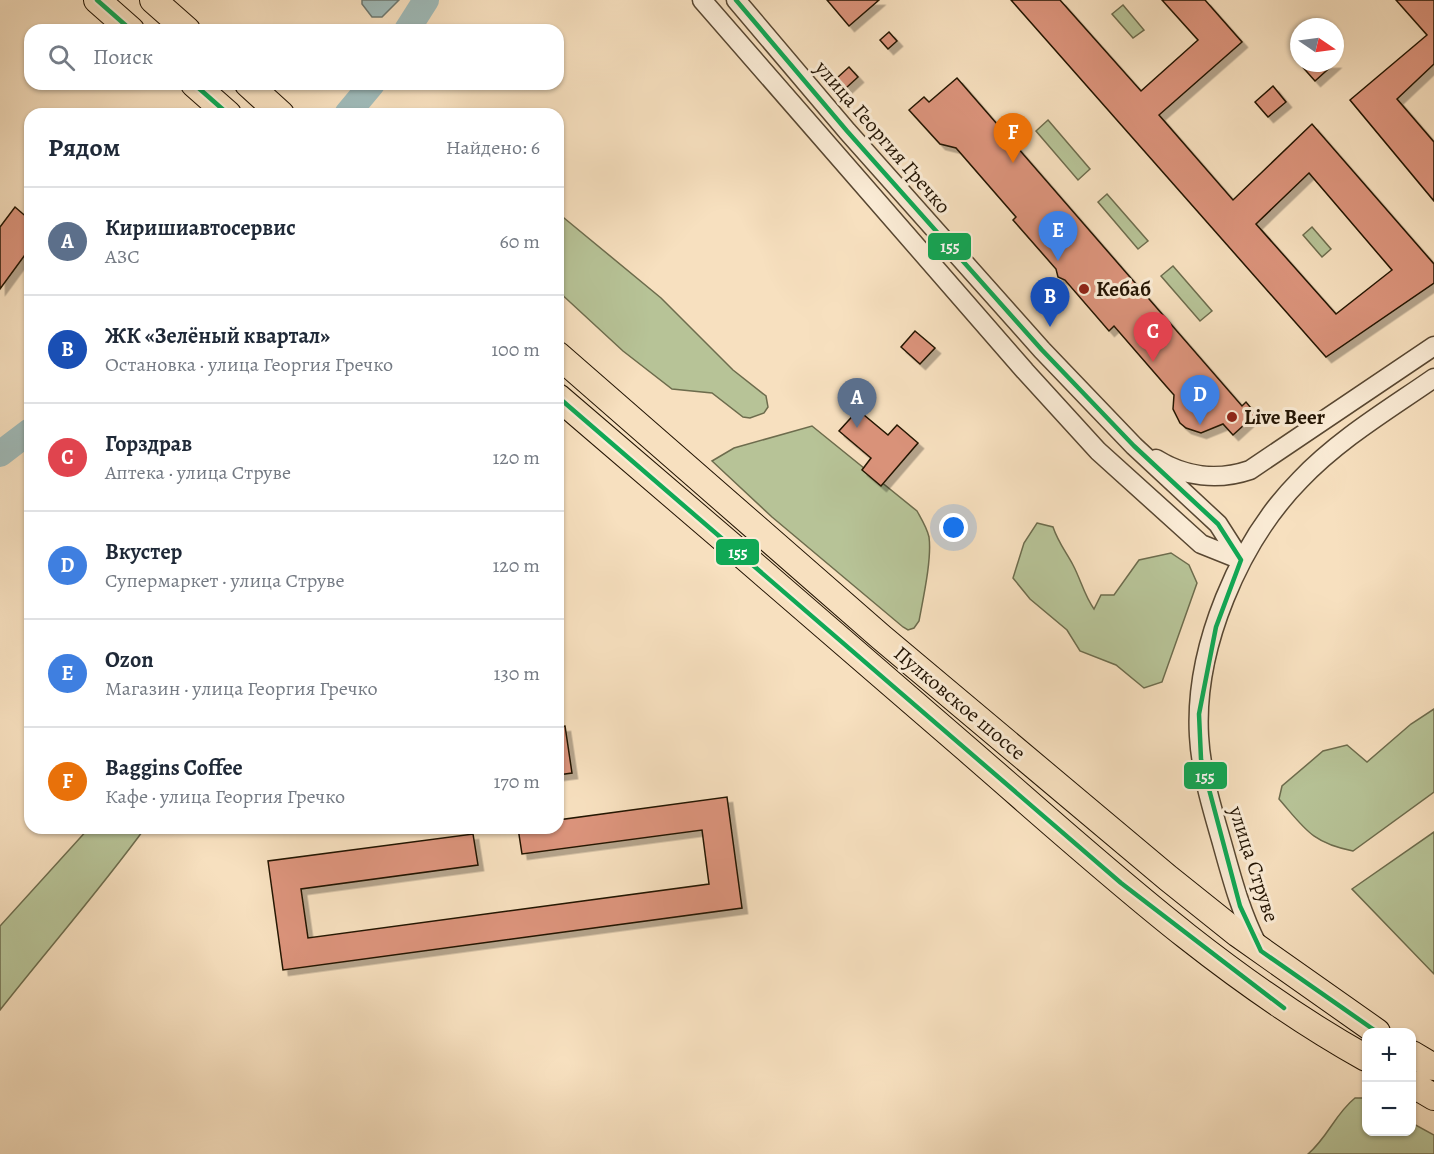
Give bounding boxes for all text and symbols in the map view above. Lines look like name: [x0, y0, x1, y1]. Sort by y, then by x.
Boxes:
north arrow: [1290, 18, 1344, 72]
search box: [24, 24, 564, 90]
icon: search: [45, 41, 78, 74]
text: Поиск: [93, 42, 153, 72]
street label: улица Георгия Гречко: [808, 54, 957, 220]
pin: F: [994, 114, 1032, 163]
text: Рядом: [48, 130, 120, 165]
text: Найдено: 6: [446, 134, 540, 161]
pin: E: [1038, 212, 1078, 261]
text: Киришиавтосервис: [105, 213, 296, 243]
text: A: [61, 228, 74, 255]
text: 60 m: [500, 228, 540, 255]
line badge: 155: [927, 232, 972, 261]
text: 155: [940, 236, 960, 258]
text: АЗС: [105, 243, 140, 270]
place label: Кебаб: [1096, 275, 1151, 303]
pin: B: [1030, 278, 1070, 327]
marker: Кебаб: [1077, 282, 1091, 296]
pin: C: [1134, 312, 1172, 362]
text: ЖК «Зелёный квартал»: [105, 321, 330, 351]
text: B: [61, 336, 74, 363]
text: 100 m: [491, 336, 540, 363]
text: Остановка · улица Георгия Гречко: [105, 351, 393, 378]
pin: D: [1180, 376, 1220, 425]
pin: A: [838, 378, 876, 428]
place label: Live Beer: [1244, 403, 1326, 431]
marker: Live Beer: [1225, 410, 1239, 424]
text: Горздрав: [105, 429, 192, 459]
text: C: [61, 444, 74, 471]
text: 120 m: [492, 444, 540, 471]
text: Аптека · улица Струве: [105, 459, 291, 486]
your location: [939, 513, 968, 542]
text: Вкустер: [105, 537, 182, 567]
line badge: 155: [715, 538, 760, 566]
text: 155: [728, 542, 748, 564]
text: D: [61, 552, 74, 579]
text: 120 m: [492, 552, 540, 579]
text: Супермаркет · улица Струве: [105, 567, 345, 594]
street label: Пулковское шоссе: [888, 640, 1032, 766]
text: Ozon: [105, 645, 154, 675]
text: E: [62, 660, 73, 687]
text: 130 m: [494, 660, 540, 687]
text: Магазин · улица Георгия Гречко: [105, 675, 378, 702]
text: Baggins Coffee: [105, 753, 243, 783]
line badge: 155: [1183, 761, 1228, 790]
text: 155: [1195, 766, 1215, 788]
text: F: [62, 768, 73, 795]
text: 170 m: [494, 768, 540, 795]
text: Кафе · улица Георгия Гречко: [105, 783, 345, 810]
street label: улица Струве: [1222, 802, 1286, 925]
map controls: [1362, 1028, 1416, 1136]
button: +: [1362, 1028, 1416, 1082]
button: −: [1362, 1082, 1416, 1136]

